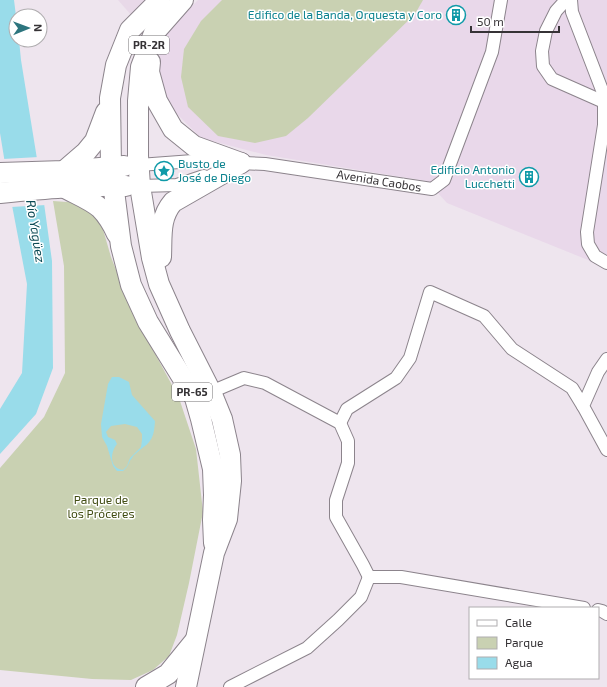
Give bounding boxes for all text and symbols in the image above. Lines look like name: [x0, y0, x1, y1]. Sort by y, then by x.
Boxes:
building icon: Edifico de la Banda, Orquesta y Coro: [445, 4, 467, 26]
place label: Edifico de la Banda, Orquesta y Coro: [248, 7, 442, 21]
north arrow: [8, 8, 48, 48]
scale bar: [471, 8, 559, 34]
text: 50 m: [477, 14, 504, 28]
text: N: [32, 24, 45, 32]
road number: PR-2R: [129, 36, 169, 54]
place label: Busto de José de Diego: [178, 156, 251, 184]
place icon: Busto de José de Diego: [153, 160, 175, 182]
place label: Edificio Antonio Lucchetti: [431, 162, 515, 190]
street label: Avenida Caobos: [336, 166, 423, 194]
building icon: Edificio Antonio Lucchetti: [518, 166, 540, 188]
water label: Río Yagüez: [23, 198, 49, 264]
road number: PR-65: [172, 383, 212, 401]
park label: Parque de los Próceres: [67, 492, 135, 520]
legend: [469, 607, 599, 679]
text: Calle: [505, 615, 532, 629]
text: Parque: [505, 635, 543, 649]
text: Agua: [505, 655, 533, 669]

